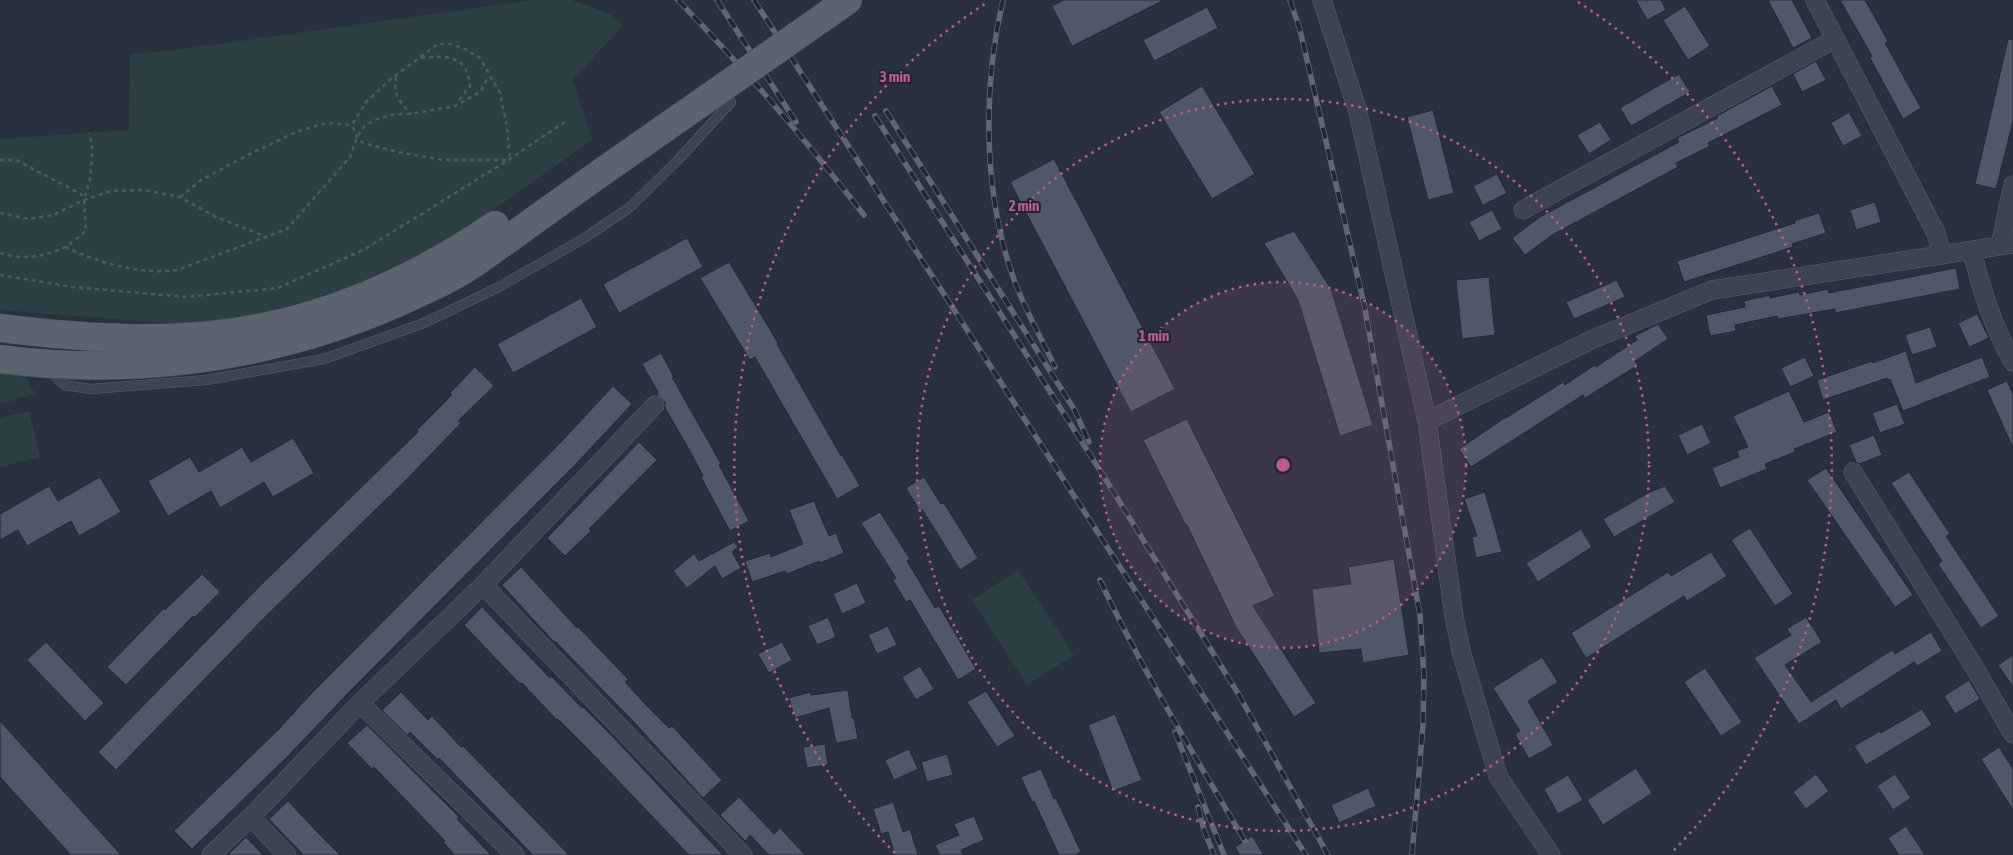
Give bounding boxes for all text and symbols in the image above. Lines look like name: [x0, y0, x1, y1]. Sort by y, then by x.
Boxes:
text: 3 min: [880, 68, 910, 85]
text: 2 min: [1009, 197, 1039, 214]
text: 1 min: [1139, 327, 1169, 344]
centre of rings: [1274, 456, 1292, 474]

